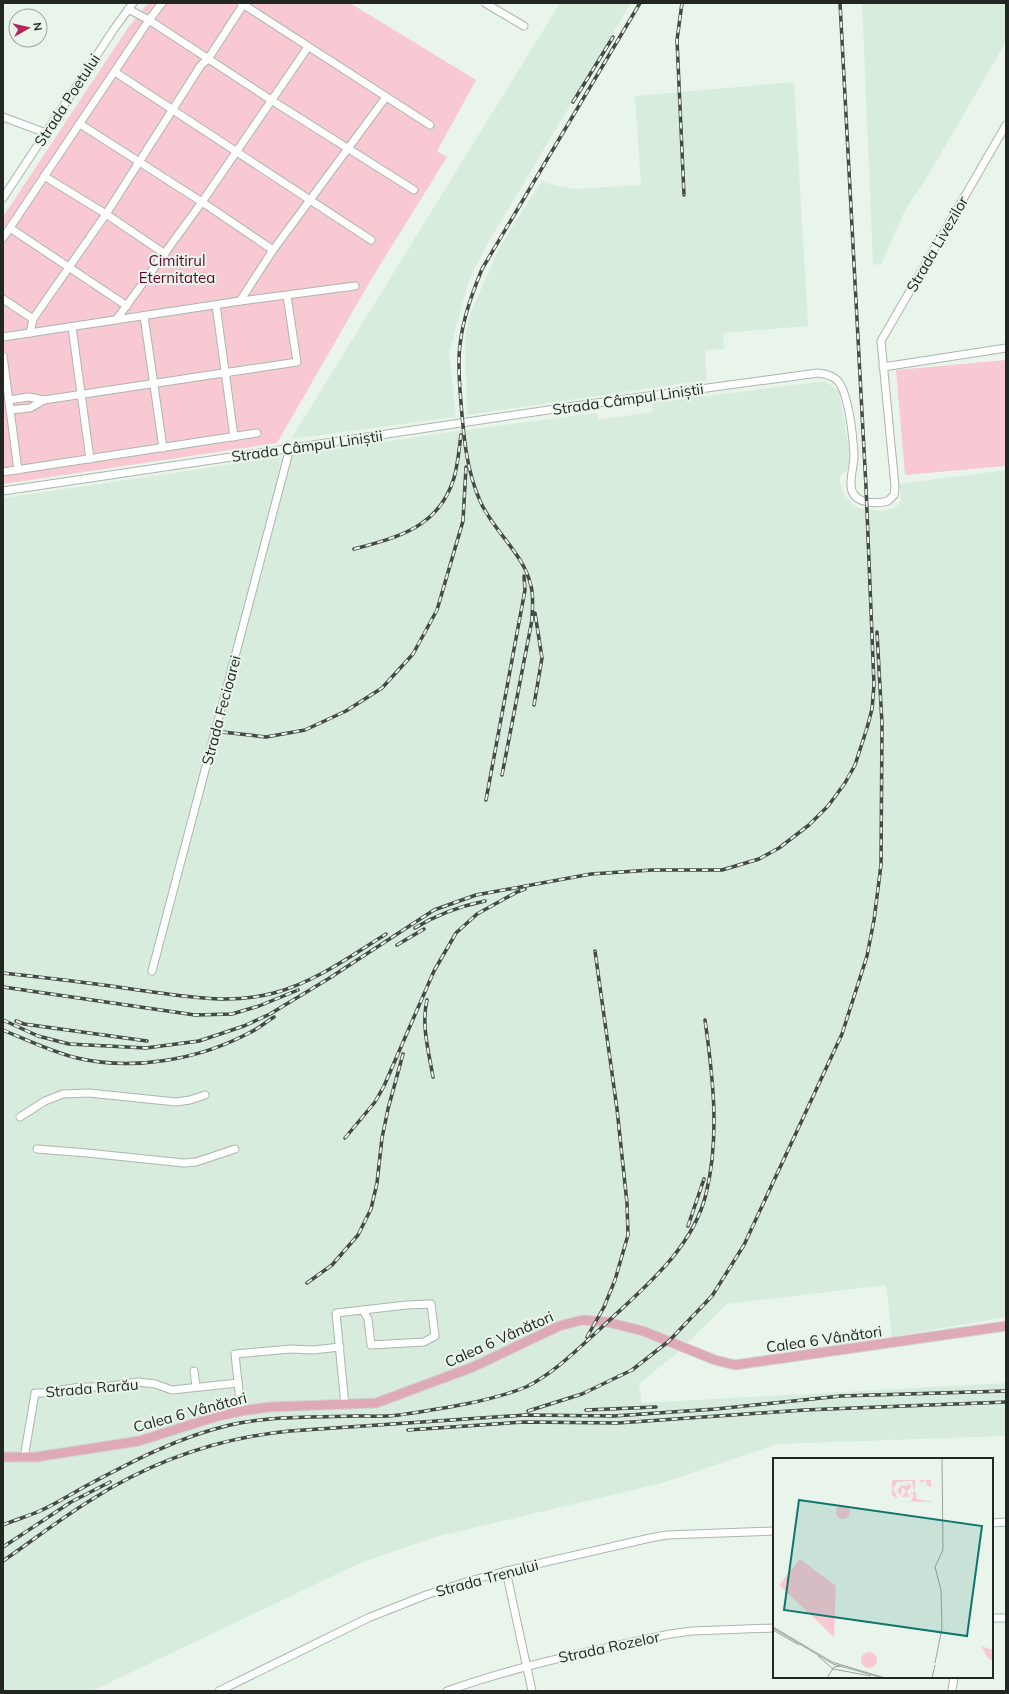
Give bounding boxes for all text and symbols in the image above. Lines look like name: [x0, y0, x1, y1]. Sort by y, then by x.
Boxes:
north arrow: [8, 8, 48, 48]
text: N: [30, 22, 45, 32]
street label: Strada Poetului: [30, 50, 104, 150]
street label: Strada Livezilor: [902, 192, 972, 295]
park label: Cimitirul Eternitatea: [139, 251, 215, 287]
street label: Strada Câmpul Liniștii: [551, 379, 705, 419]
street label: Strada Câmpul Liniștii: [230, 426, 384, 466]
street label: Strada Fecioarei: [197, 653, 245, 767]
street label: Calea 6 Vânători: [442, 1307, 556, 1371]
street label: Calea 6 Vânători: [765, 1321, 883, 1357]
street label: Strada Rarău: [45, 1374, 139, 1402]
street label: Calea 6 Vânători: [131, 1388, 249, 1436]
inset map: [773, 1458, 993, 1678]
street label: Strada Trenului: [434, 1555, 540, 1601]
street label: Strada Rozelor: [557, 1627, 662, 1667]

